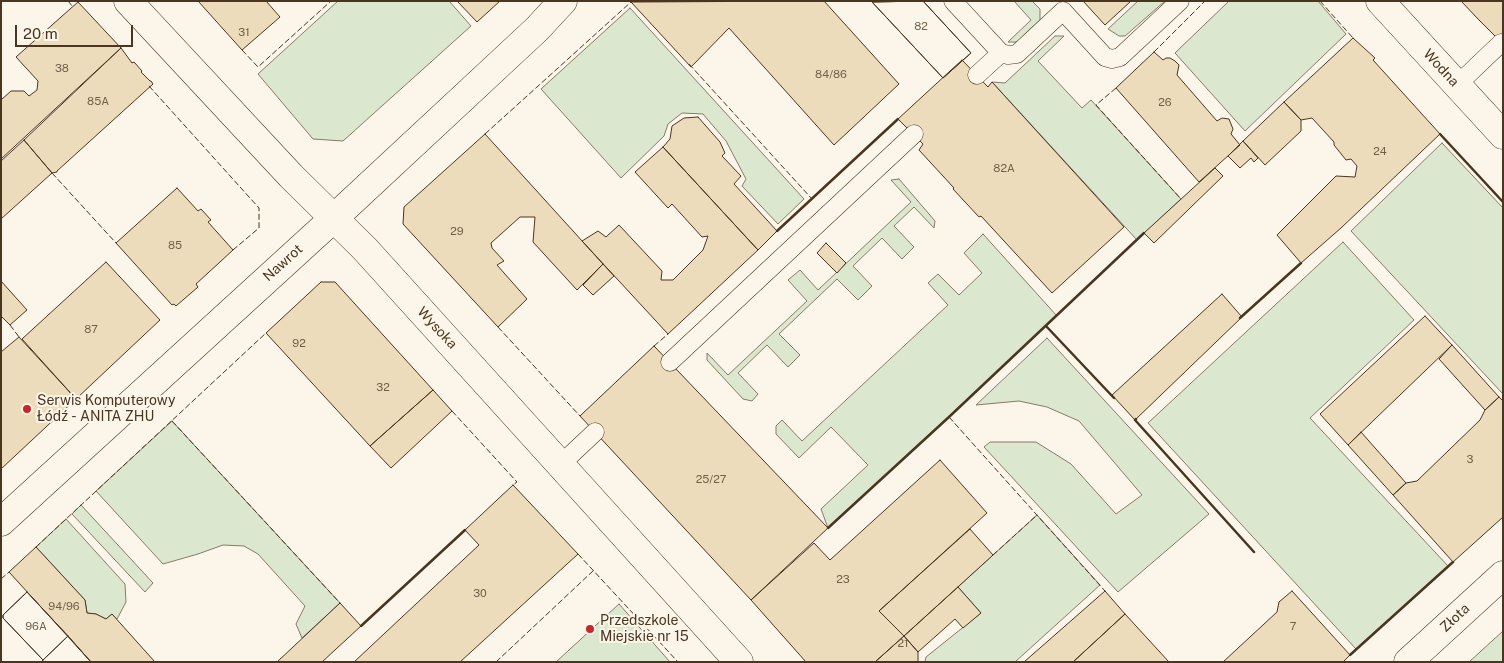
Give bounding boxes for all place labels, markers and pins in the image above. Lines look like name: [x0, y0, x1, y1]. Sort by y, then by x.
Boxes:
place label: Serwis Komputerowy Łódź - ANITA ZHU: [37, 393, 175, 426]
marker: Serwis Komputerowy Łódź - ANITA ZHU: [21, 403, 33, 415]
place label: Przedszkole Miejskie nr 15: [600, 613, 689, 646]
marker: Przedszkole Miejskie nr 15: [584, 623, 596, 635]

